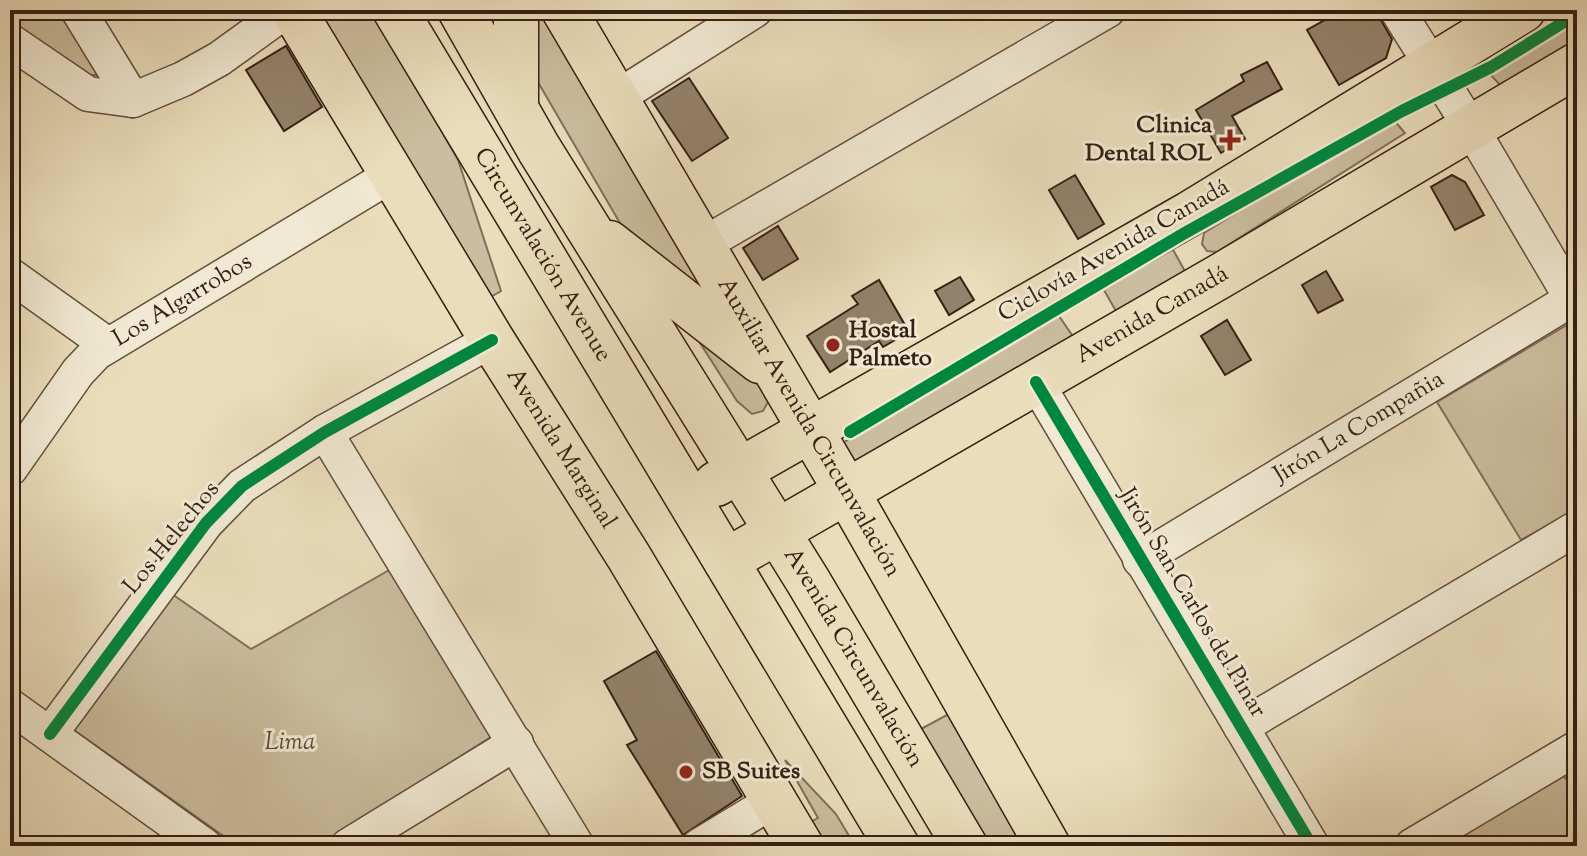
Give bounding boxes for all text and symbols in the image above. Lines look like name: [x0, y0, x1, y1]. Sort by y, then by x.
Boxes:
place label: Clinica Dental ROL: [1085, 109, 1213, 171]
marker: Clinica Dental ROL: [1219, 129, 1241, 151]
street label: Circunvalación Avenue: [465, 142, 620, 369]
street label: Ciclovía Avenida Canadá: [993, 173, 1235, 329]
street label: Los Algarrobos: [107, 246, 259, 356]
street label: Avenida Canadá: [1072, 260, 1234, 370]
street label: Auxiliar Avenida Circunvalación: [708, 271, 909, 584]
place label: Hostal Palmeto: [849, 314, 932, 376]
marker: Hostal Palmeto: [824, 336, 842, 354]
street label: Avenida Marginal: [497, 362, 624, 536]
street label: Jirón La Compañia: [1266, 363, 1451, 493]
street label: Los Helechos: [116, 474, 228, 602]
street label: Jirón San Carlos del Pinar: [1109, 480, 1274, 724]
street label: Avenida Circunvalación: [774, 541, 932, 774]
park label: Lima: [265, 726, 315, 760]
place label: SB Suites: [702, 755, 800, 789]
marker: SB Suites: [677, 763, 695, 781]

